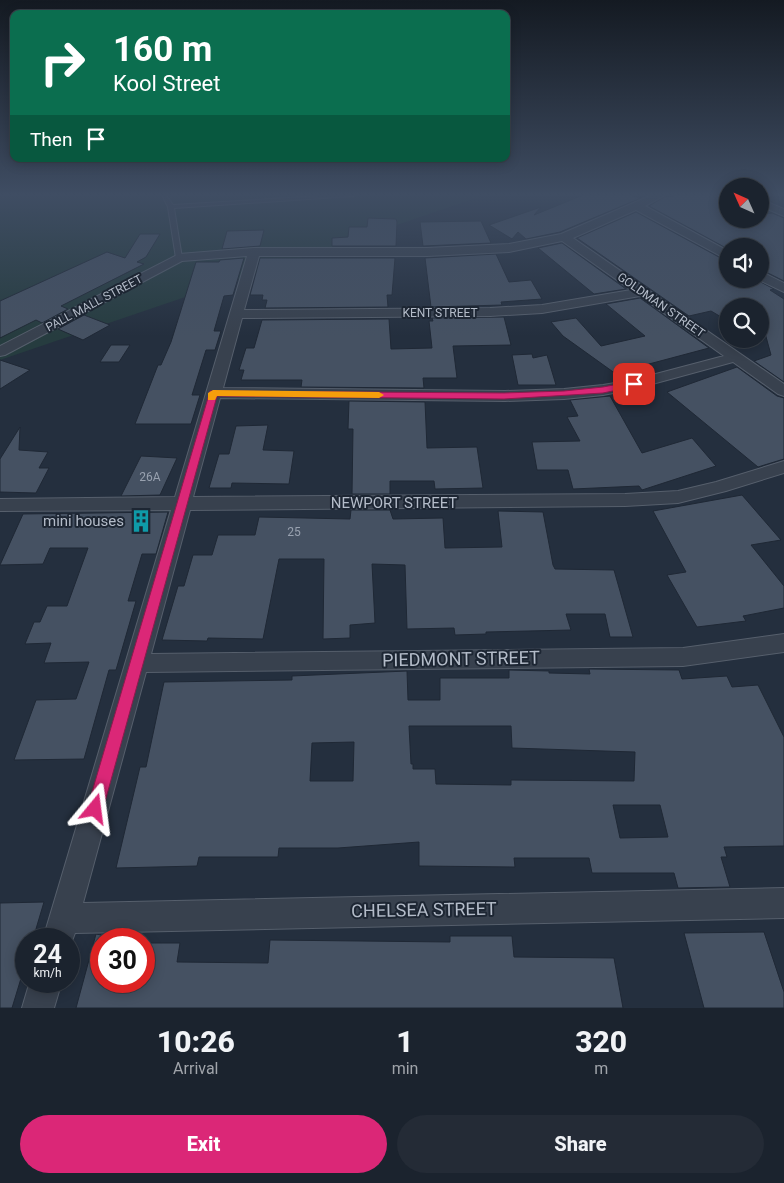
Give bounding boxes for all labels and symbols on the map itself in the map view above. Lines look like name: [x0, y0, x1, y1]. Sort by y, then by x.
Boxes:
north arrow: [719, 178, 769, 228]
street label: GOLDMAN STREET: [615, 270, 707, 340]
street label: PALL MALL STREET: [43, 272, 145, 334]
street label: KENT STREET: [402, 306, 478, 320]
pin: [613, 363, 655, 405]
house number: 26A: [139, 470, 161, 484]
street label: NEWPORT STREET: [331, 494, 457, 512]
building icon: mini houses: [128, 508, 154, 534]
place label: mini houses: [43, 512, 124, 530]
house number: 25: [287, 525, 301, 539]
street label: PIEDMONT STREET: [382, 647, 540, 670]
position arrow: [68, 782, 120, 834]
street label: CHELSEA STREET: [351, 898, 497, 921]
speed limit sign: 30: [90, 928, 155, 993]

